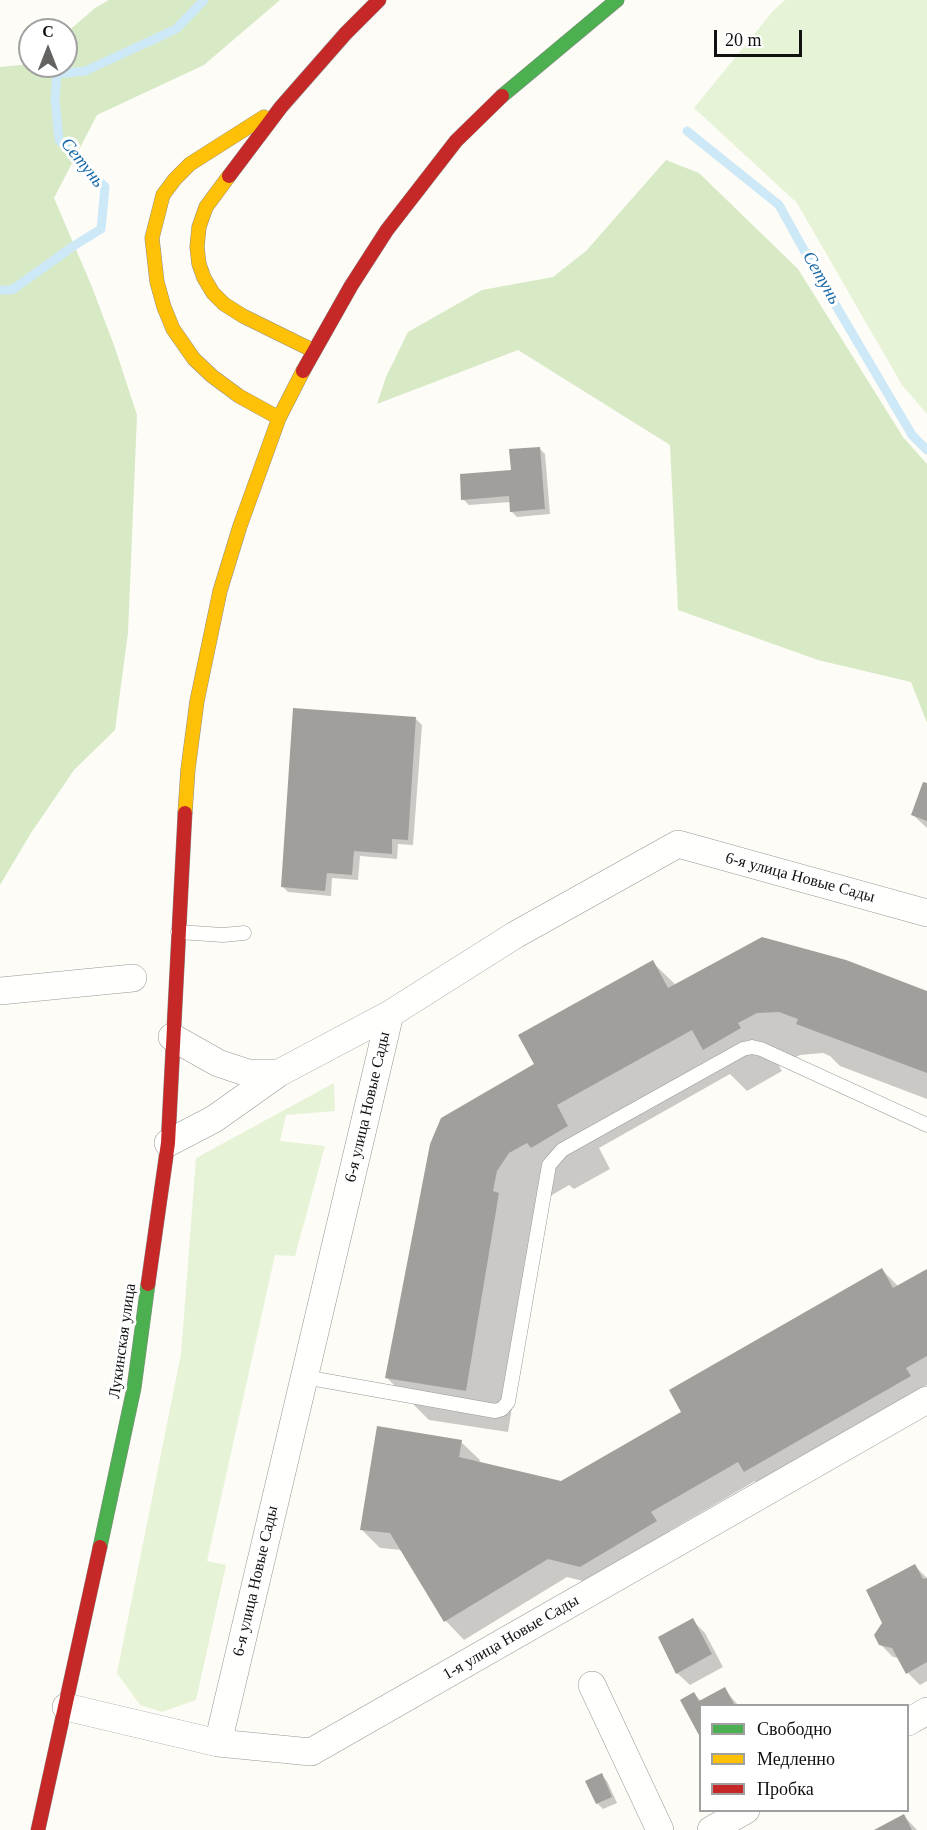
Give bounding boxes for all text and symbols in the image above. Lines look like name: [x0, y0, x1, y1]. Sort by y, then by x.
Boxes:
north arrow: [18, 18, 78, 78]
scale bar: [717, 18, 806, 56]
text: С: [42, 23, 54, 40]
text: 20 m: [725, 30, 762, 50]
water label: Сетунь: [56, 134, 108, 192]
water label: Сетунь: [797, 248, 845, 308]
street label: 6-я улица Новые Сады: [723, 849, 877, 907]
street label: 6-я улица Новые Сады: [341, 1030, 395, 1184]
street label: Лукинская улица: [105, 1282, 141, 1400]
street label: 6-я улица Новые Сады: [229, 1504, 283, 1658]
street label: 1-я улица Новые Сады: [440, 1591, 582, 1685]
legend: [699, 1704, 909, 1812]
text: Свободно: [757, 1719, 832, 1739]
text: Медленно: [757, 1749, 835, 1769]
text: Пробка: [757, 1779, 814, 1799]

